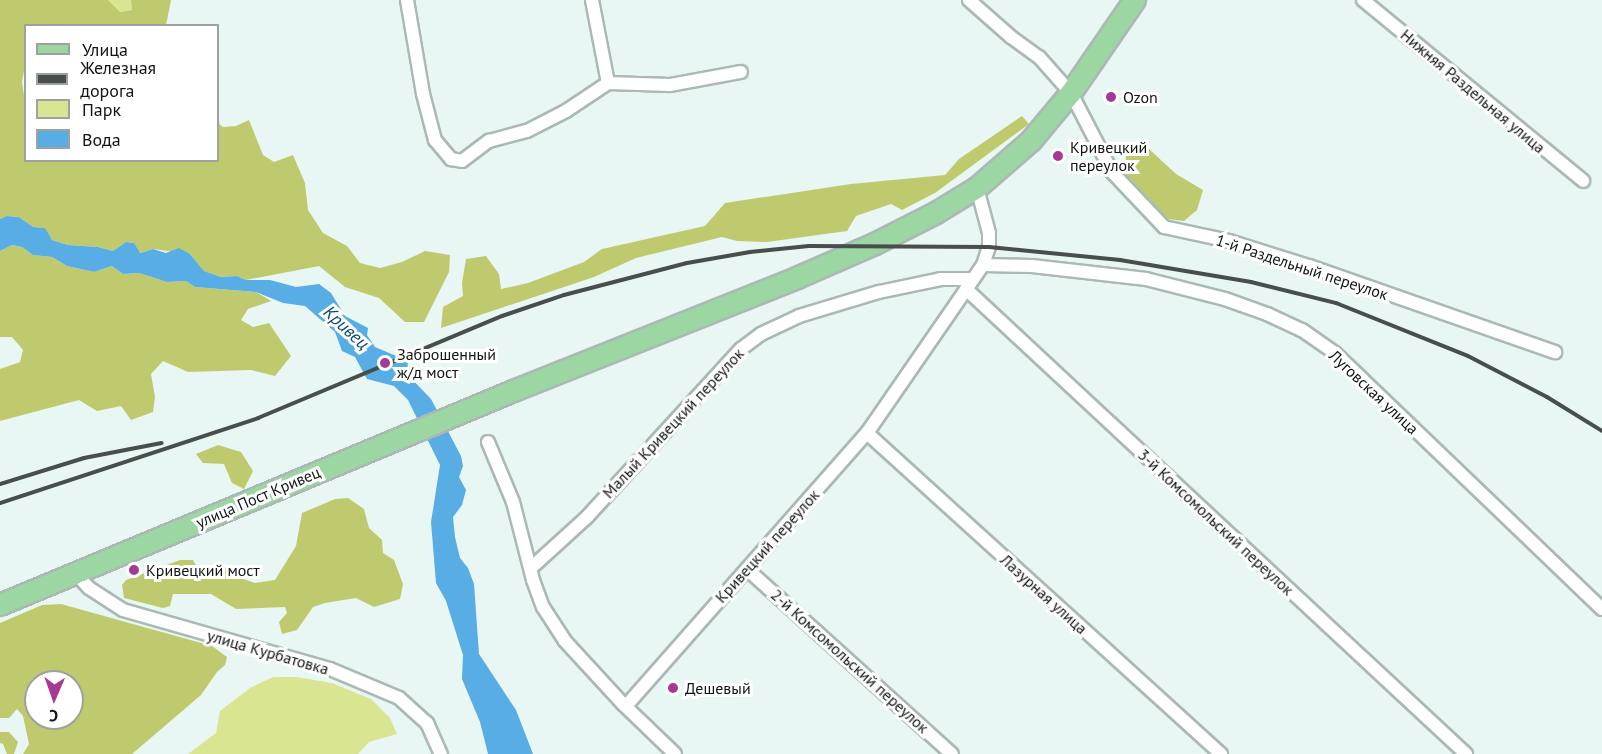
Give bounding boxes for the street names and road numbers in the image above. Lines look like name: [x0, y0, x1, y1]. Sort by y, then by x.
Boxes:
street label: Нижняя Раздельная улица: [1397, 25, 1549, 157]
street label: 1-й Раздельный переулок: [1214, 230, 1390, 304]
street label: Малый Кривецкий переулок: [598, 344, 748, 502]
street label: Луговская улица: [1325, 346, 1423, 438]
street label: 3-й Комсомольский переулок: [1134, 445, 1298, 599]
street label: улица Пост Кривец: [193, 462, 323, 532]
street label: Кривецкий переулок: [711, 485, 823, 607]
street label: Лазурная улица: [997, 550, 1091, 638]
street label: 2-й Комсомольский переулок: [767, 585, 933, 737]
street label: улица Курбатовка: [205, 625, 331, 679]

